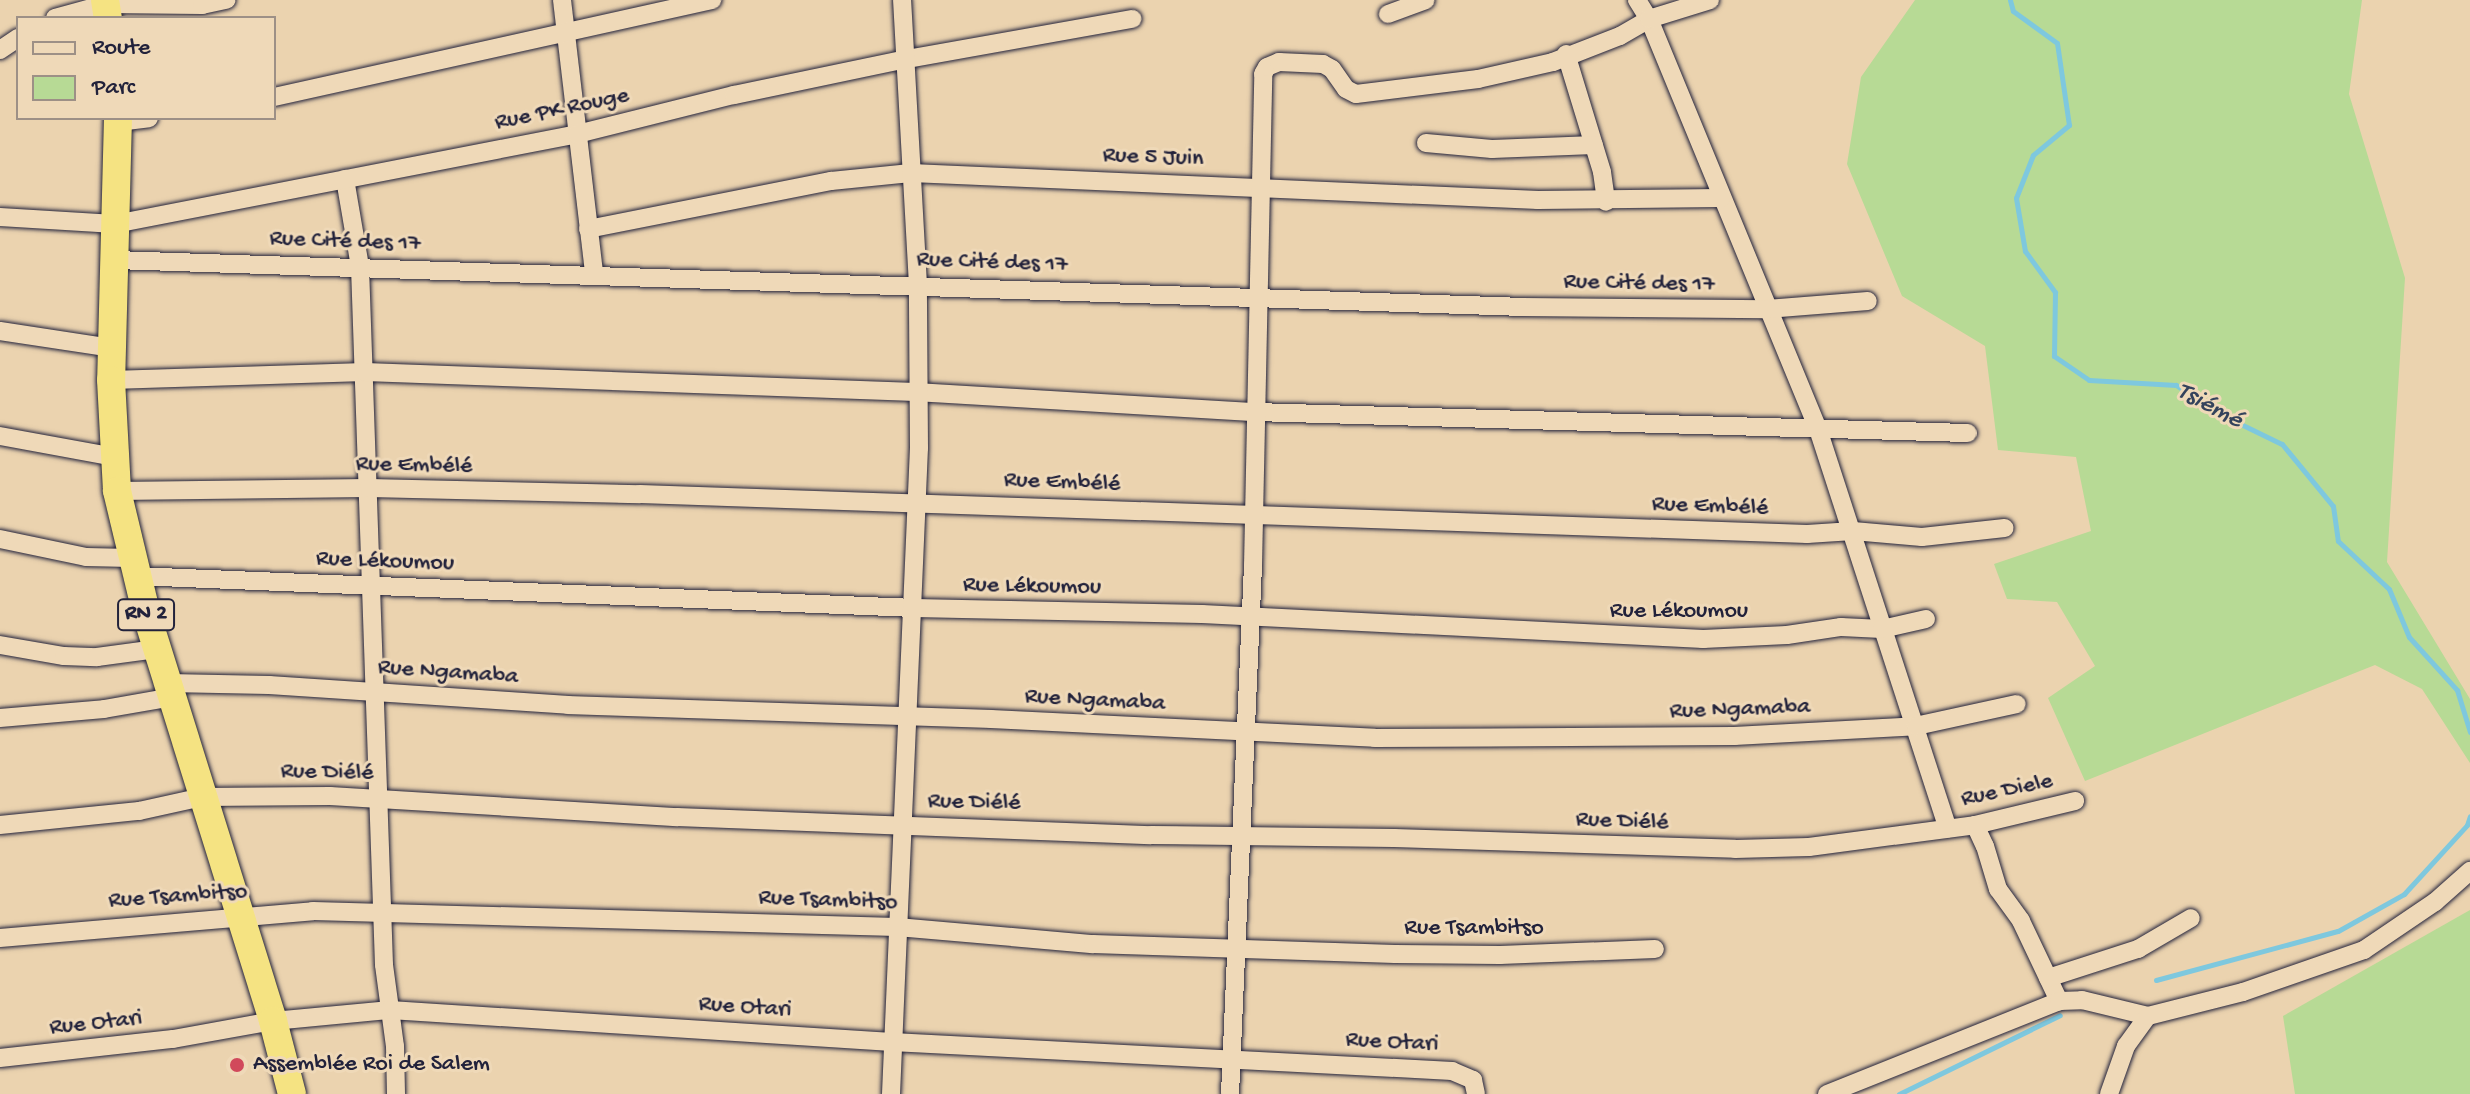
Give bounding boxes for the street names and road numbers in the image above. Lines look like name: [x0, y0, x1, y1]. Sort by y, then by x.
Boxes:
street label: Rue PK Rouge: [492, 82, 632, 138]
street label: Rue 5 Juin: [1102, 142, 1204, 174]
street label: Rue Cité des 17: [269, 225, 421, 259]
street label: Rue Cité des 17: [916, 246, 1068, 280]
street label: Rue Cité des 17: [1563, 268, 1715, 300]
street label: Rue Embélé: [355, 451, 473, 481]
street label: Rue Embélé: [1003, 467, 1121, 499]
street label: Rue Embélé: [1651, 491, 1769, 523]
street label: Rue Lékoumou: [315, 545, 455, 579]
street label: Rue Lékoumou: [963, 571, 1101, 603]
road number: RN 2: [116, 597, 176, 633]
street label: Rue Lékoumou: [1610, 598, 1748, 626]
street label: Rue Ngamaba: [377, 654, 519, 692]
street label: Rue Ngamaba: [1024, 683, 1166, 719]
street label: Rue Ngamaba: [1669, 693, 1811, 727]
street label: Rue Diélé: [280, 758, 374, 788]
street label: Rue Diele: [1959, 767, 2055, 815]
street label: Rue Diélé: [927, 788, 1021, 818]
street label: Rue Diélé: [1575, 806, 1669, 838]
street label: Rue Tsambitso: [108, 878, 248, 916]
street label: Rue Tsambitso: [758, 884, 898, 918]
street label: Rue Tsambitso: [1404, 915, 1544, 943]
street label: Rue Otari: [698, 990, 792, 1026]
street label: Rue Otari: [48, 1005, 144, 1043]
street label: Rue Otari: [1345, 1026, 1439, 1060]

